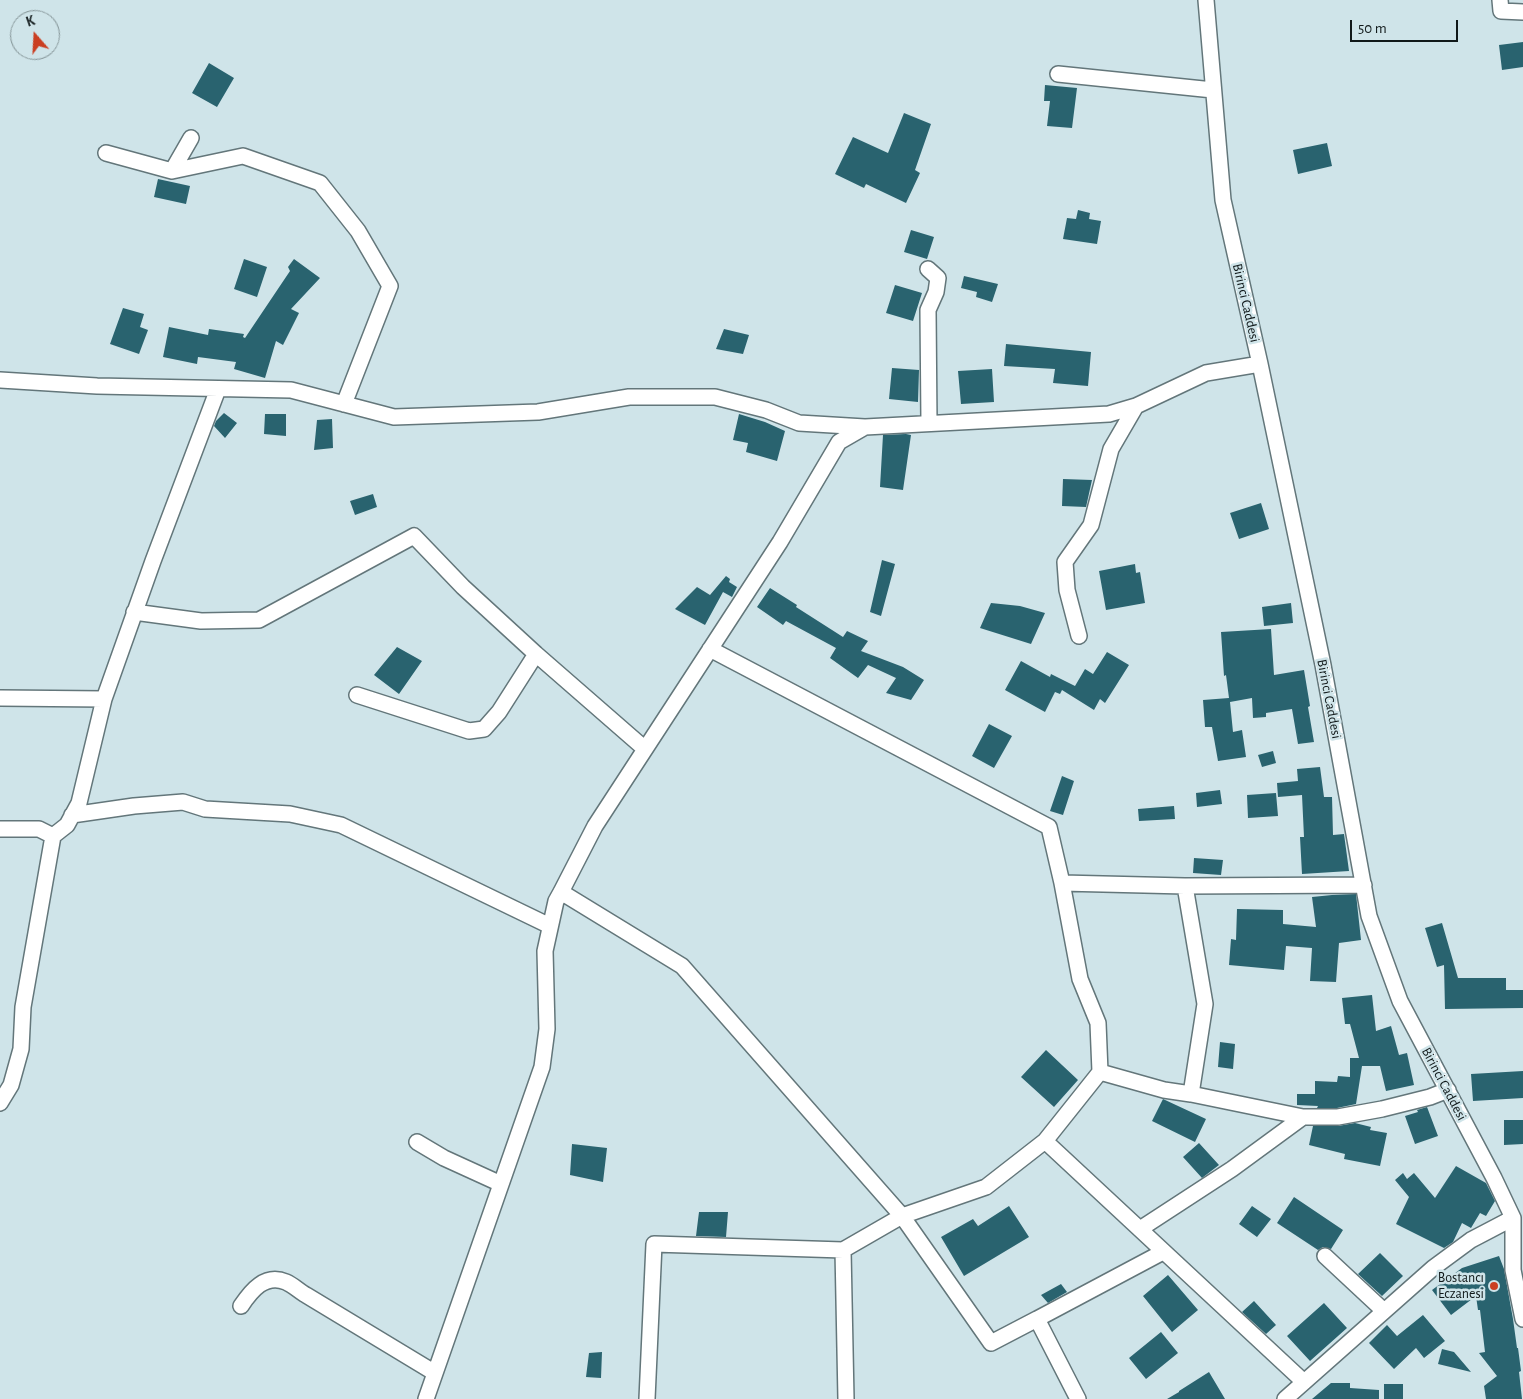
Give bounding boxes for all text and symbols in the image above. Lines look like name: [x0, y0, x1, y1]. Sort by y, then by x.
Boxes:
north arrow: [10, 10, 60, 60]
scale bar: [1353, 10, 1460, 42]
text: K: [24, 14, 37, 30]
text: 50 m: [1358, 21, 1387, 36]
street label: Birinci Caddesi: [1229, 262, 1263, 344]
street label: Birinci Caddesi: [1313, 658, 1345, 740]
street label: Birinci Caddesi: [1418, 1045, 1470, 1123]
place label: Bostancı Eczanesi: [1438, 1270, 1484, 1302]
marker: Bostancı Eczanesi: [1488, 1280, 1500, 1292]

